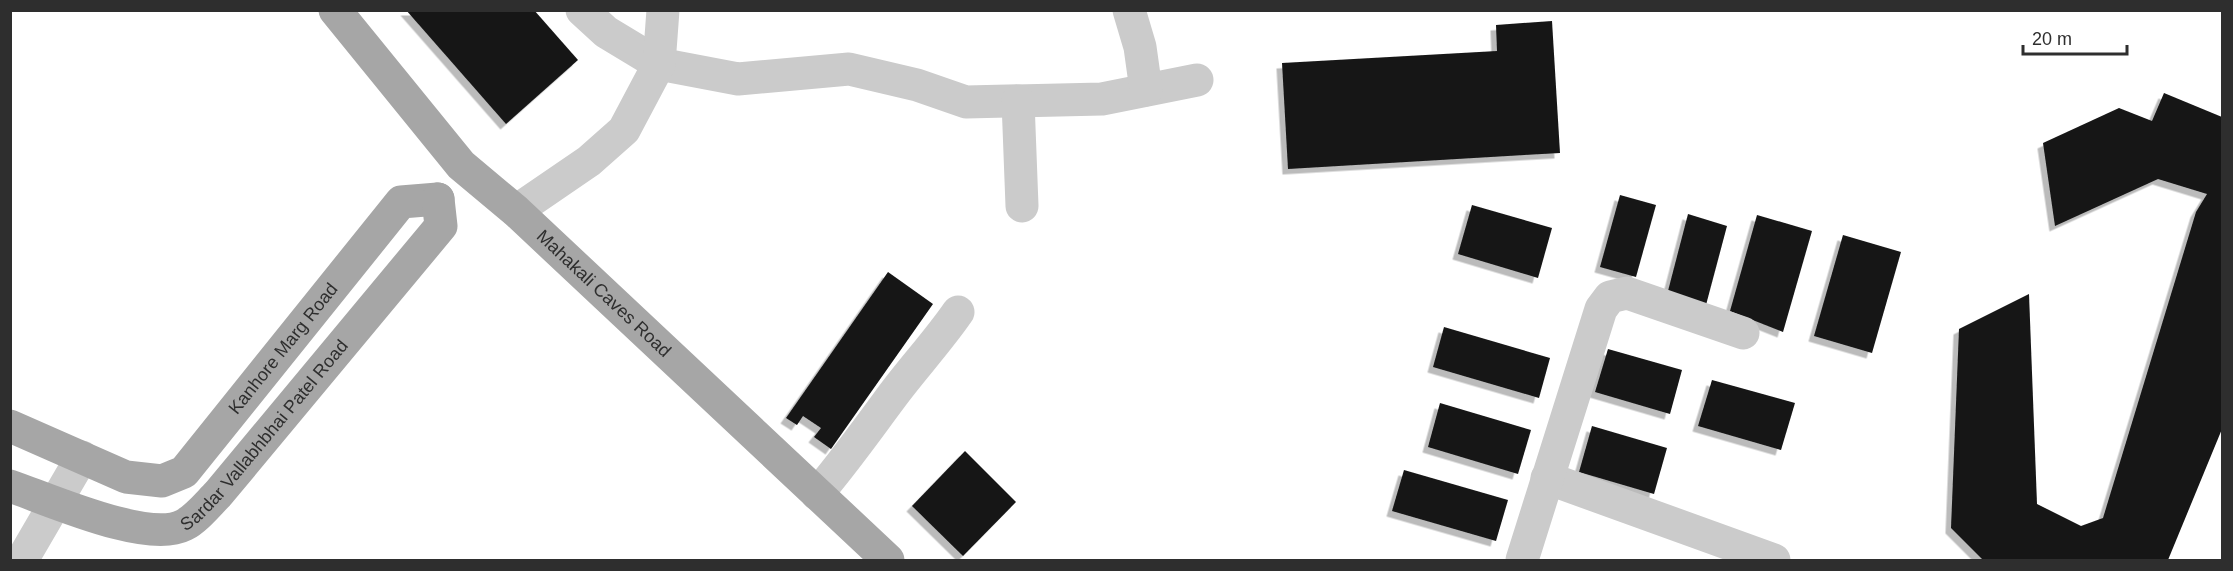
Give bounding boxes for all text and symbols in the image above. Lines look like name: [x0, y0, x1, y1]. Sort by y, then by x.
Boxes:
scale bar: [2023, 18, 2126, 56]
text: 20 m: [2032, 29, 2072, 49]
street label: Mahakali Caves Road: [533, 226, 675, 361]
street label: Kanhore Marg Road: [225, 279, 342, 418]
street label: Sardar Vallabhbhai Patel Road: [177, 336, 352, 535]

